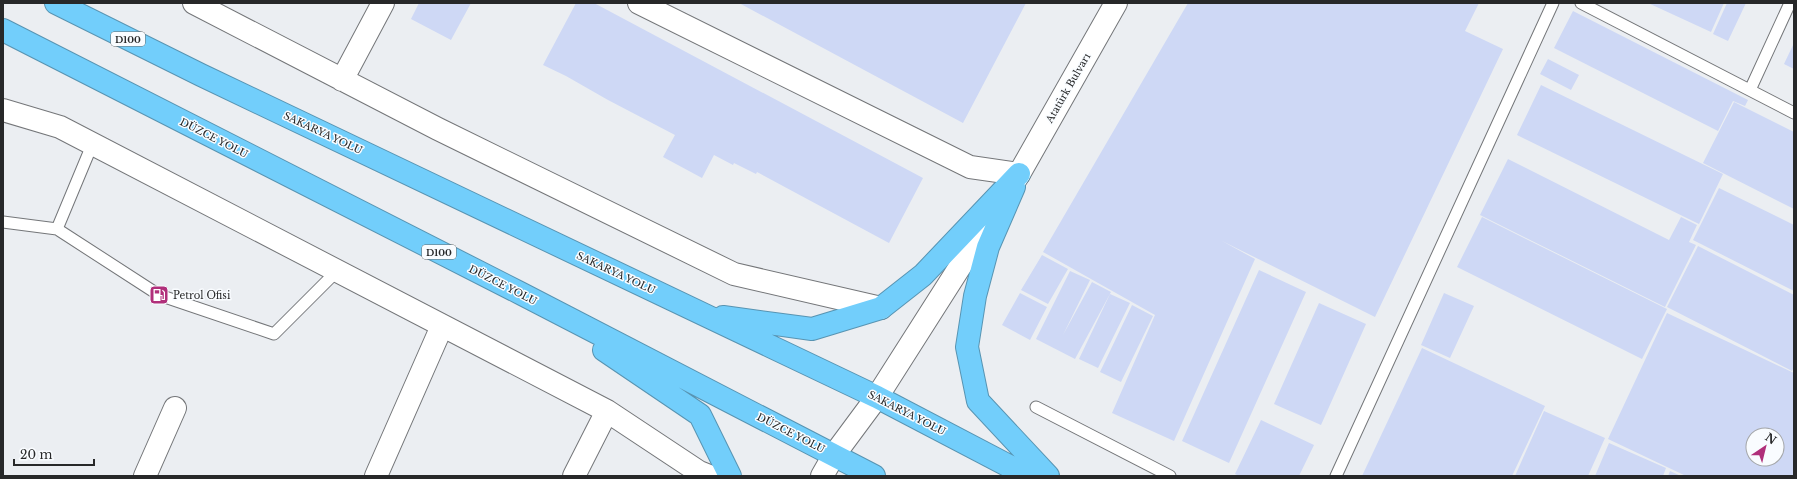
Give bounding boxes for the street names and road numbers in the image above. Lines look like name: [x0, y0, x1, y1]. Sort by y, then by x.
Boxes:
road number: D100: [111, 32, 145, 46]
street label: Atatürk Bulvarı: [1042, 50, 1094, 126]
street label: SAKARYA YOLU: [282, 109, 365, 157]
street label: DÜZCE YOLU: [178, 114, 251, 161]
road number: D100: [422, 245, 456, 259]
street label: SAKARYA YOLU: [575, 249, 658, 297]
street label: DÜZCE YOLU: [467, 261, 540, 308]
street label: SAKARYA YOLU: [866, 388, 948, 438]
street label: DÜZCE YOLU: [755, 409, 828, 456]

